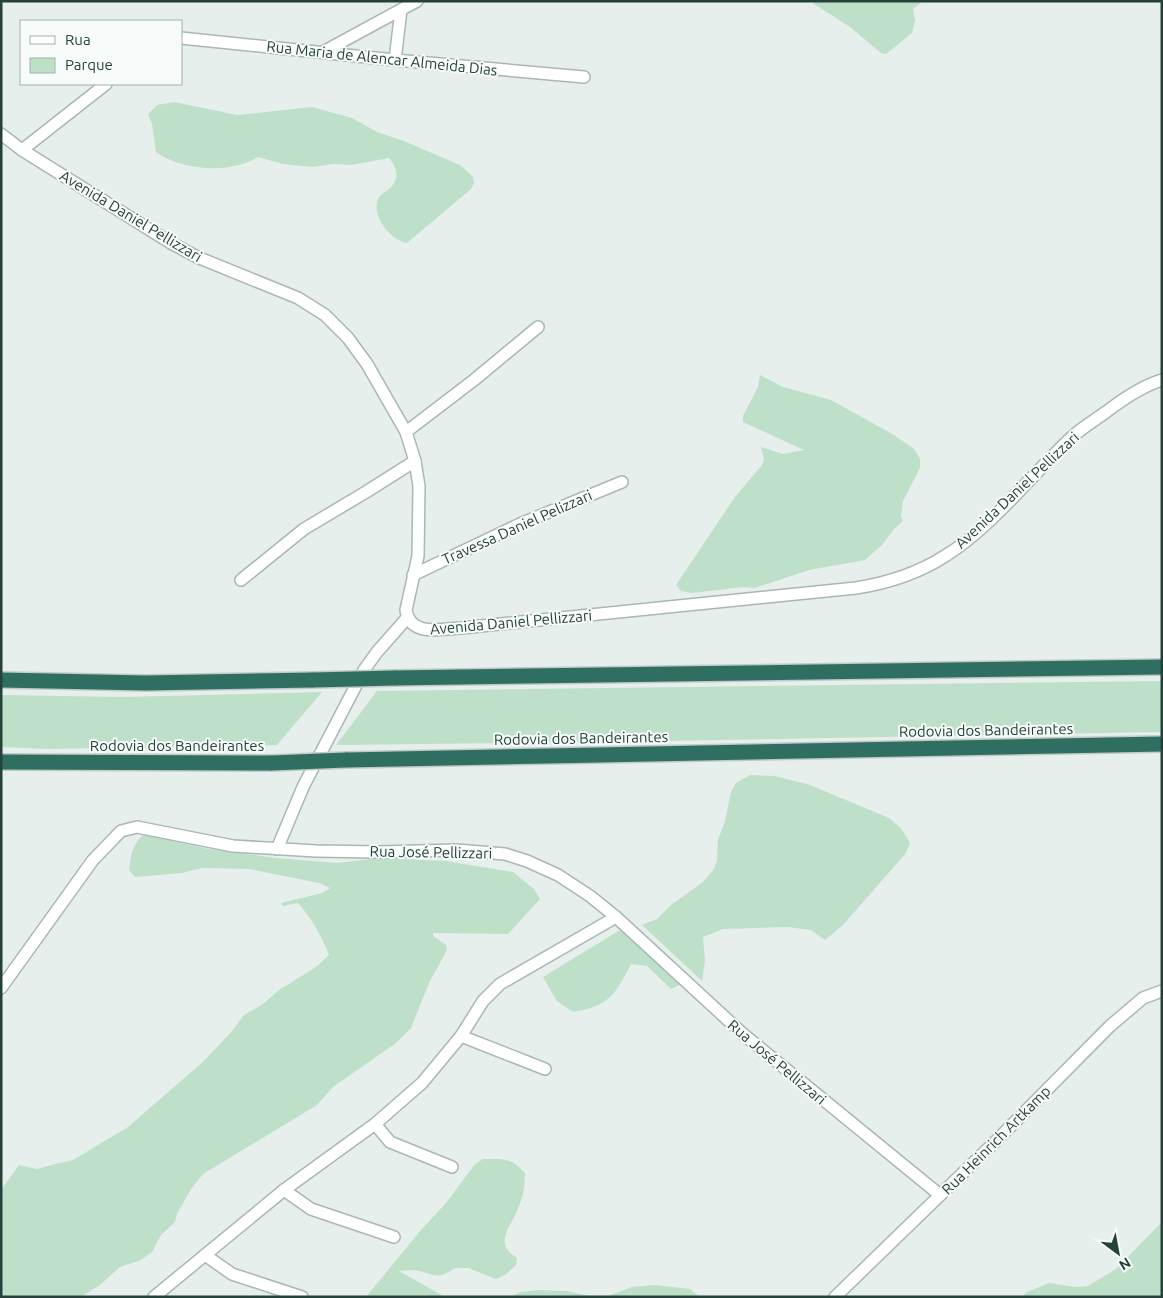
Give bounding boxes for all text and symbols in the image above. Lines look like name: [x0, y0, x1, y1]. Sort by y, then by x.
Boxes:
legend: [20, 20, 182, 85]
text: Rua: [65, 31, 91, 48]
street label: Rua Maria de Alencar Almeida Dias: [266, 37, 498, 79]
text: Parque: [65, 56, 113, 73]
street label: Avenida Daniel Pellizzari: [57, 167, 205, 265]
street label: Avenida Daniel Pellizzari: [952, 428, 1082, 552]
street label: Travessa Daniel Pelizzari: [439, 486, 595, 568]
street label: Avenida Daniel Pellizzari: [429, 606, 593, 638]
street label: Rodovia dos Bandeirantes: [899, 720, 1073, 740]
street label: Rodovia dos Bandeirantes: [494, 728, 668, 748]
street label: Rodovia dos Bandeirantes: [90, 737, 264, 754]
street label: Rua José Pellizzari: [370, 842, 492, 862]
street label: Rua José Pellizzari: [725, 1016, 829, 1108]
street label: Rua Heinrich Artkamp: [938, 1082, 1054, 1198]
north arrow: [1093, 1228, 1143, 1278]
text: N: [1116, 1254, 1134, 1274]

